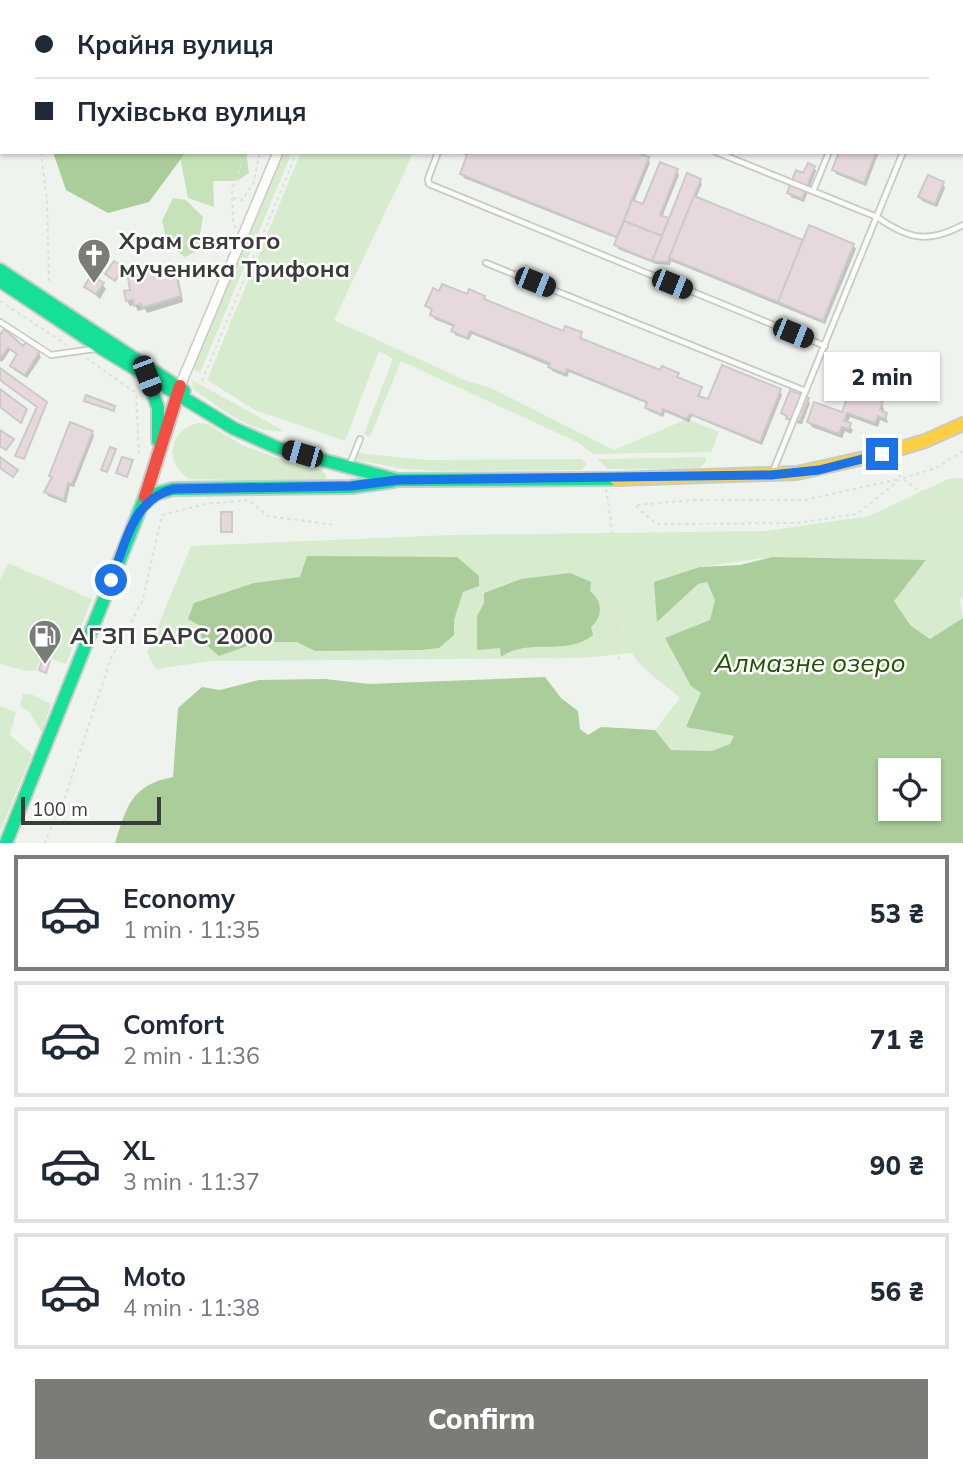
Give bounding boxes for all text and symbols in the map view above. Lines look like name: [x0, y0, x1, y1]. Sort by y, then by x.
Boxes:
text: Крайня вулиця: [77, 28, 274, 61]
text: Пухівська вулиця: [77, 95, 307, 128]
place label: Храм святого мученика Трифона: [118, 225, 350, 283]
church icon: Храм святого мученика Трифона: [75, 236, 113, 285]
car: [512, 264, 559, 300]
car: [649, 266, 696, 302]
car: [770, 315, 817, 351]
callout: 2 min: [824, 352, 940, 402]
car: [130, 353, 165, 399]
text: 2 min: [851, 362, 913, 391]
car: [279, 438, 326, 470]
route end: [866, 438, 898, 470]
route start: [95, 564, 127, 596]
fuel station icon: АГЗП БАРС 2000: [26, 617, 64, 666]
place label: АГЗП БАРС 2000: [70, 620, 273, 650]
water label: Алмазне озеро: [713, 646, 906, 679]
map controls: [878, 758, 941, 821]
button: locate: [878, 758, 941, 821]
scale bar: [21, 794, 161, 826]
text: 100 m: [32, 797, 88, 821]
icon: car: [39, 882, 102, 945]
text: Economy: [123, 882, 235, 915]
text: 53 ₴: [870, 897, 924, 930]
text: 1 min · 11:35: [123, 915, 260, 944]
icon: car: [39, 1008, 102, 1071]
text: Comfort: [123, 1008, 224, 1041]
text: 71 ₴: [870, 1023, 924, 1056]
text: 2 min · 11:36: [123, 1041, 260, 1070]
icon: car: [39, 1134, 102, 1197]
text: XL: [123, 1134, 155, 1167]
text: 90 ₴: [870, 1149, 924, 1182]
text: 3 min · 11:37: [123, 1167, 260, 1196]
icon: car: [39, 1260, 102, 1323]
text: Moto: [123, 1260, 186, 1293]
text: 56 ₴: [870, 1275, 924, 1308]
text: 4 min · 11:38: [123, 1293, 260, 1322]
button: Confirm: [35, 1379, 928, 1459]

